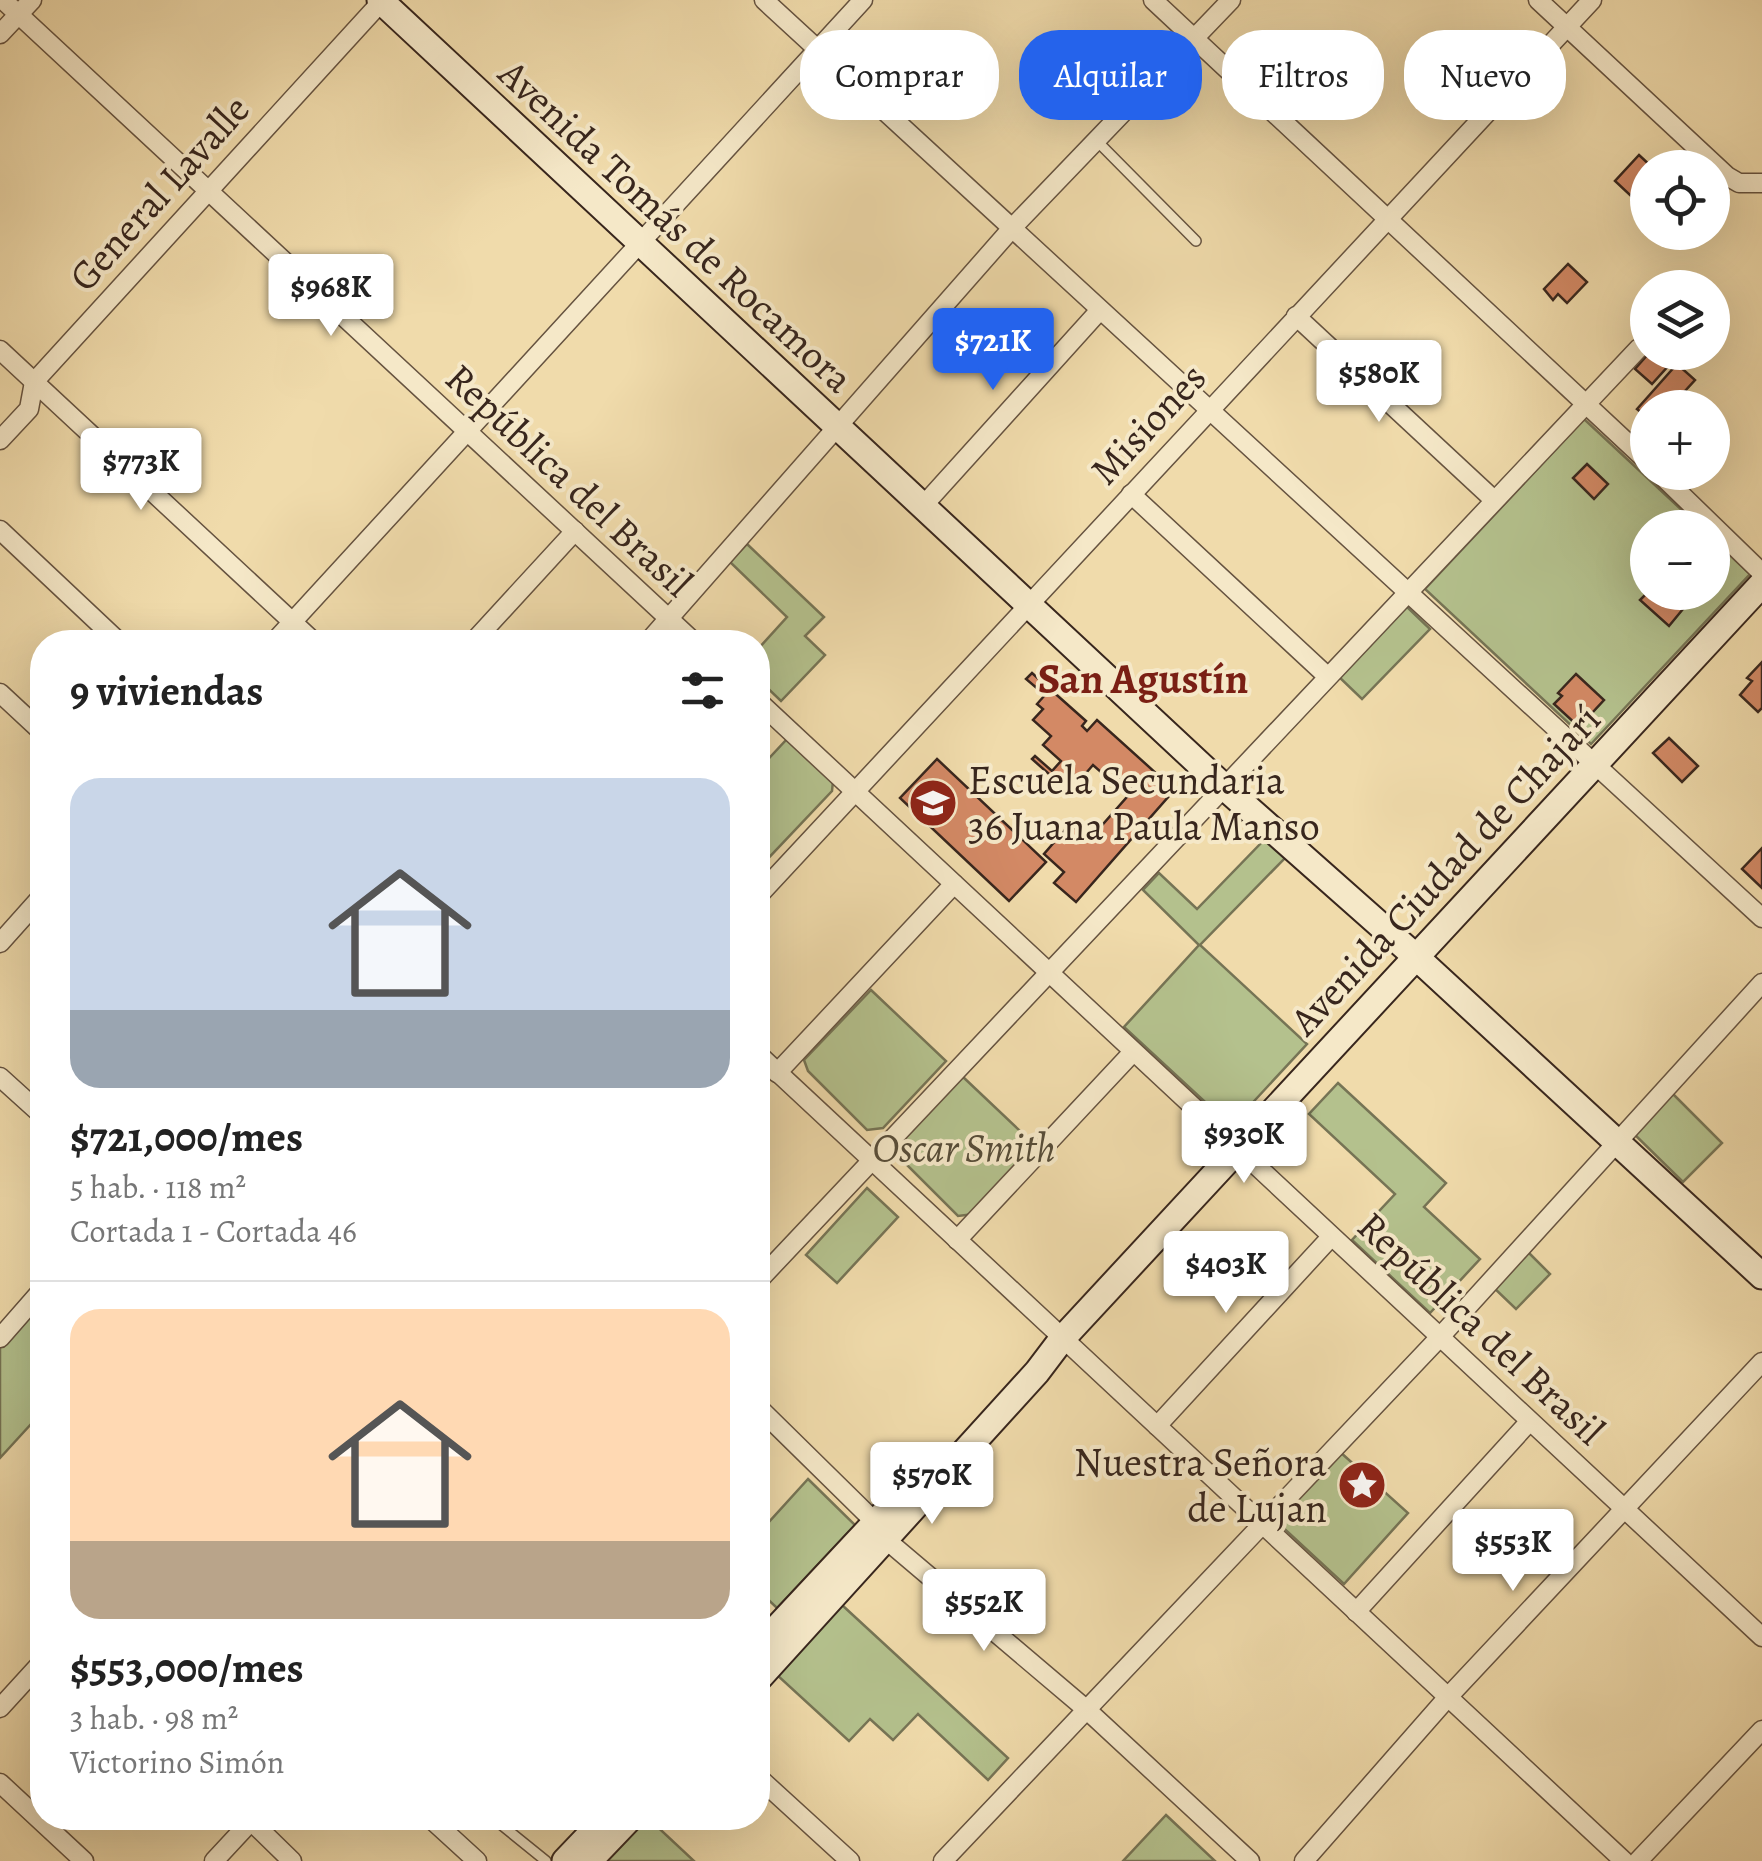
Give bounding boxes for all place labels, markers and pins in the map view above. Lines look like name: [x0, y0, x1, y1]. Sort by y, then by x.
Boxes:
pin: $968K: [261, 254, 401, 339]
pin: $721K: [923, 308, 1063, 393]
pin: $580K: [1309, 340, 1449, 425]
pin: $773K: [71, 428, 211, 513]
place label: Escuela Secundaria 36 Juana Paula Manso: [968, 753, 1320, 854]
school or university icon: Escuela Secundaria 36 Juana Paula Manso: [907, 777, 959, 829]
pin: $930K: [1174, 1101, 1314, 1186]
pin: $403K: [1156, 1231, 1296, 1316]
place label: Nuestra Señora de Lujan: [1074, 1435, 1327, 1536]
pin: $570K: [862, 1442, 1002, 1527]
place icon: Nuestra Señora de Lujan: [1336, 1459, 1388, 1511]
pin: $553K: [1443, 1509, 1583, 1594]
pin: $552K: [914, 1569, 1054, 1654]

